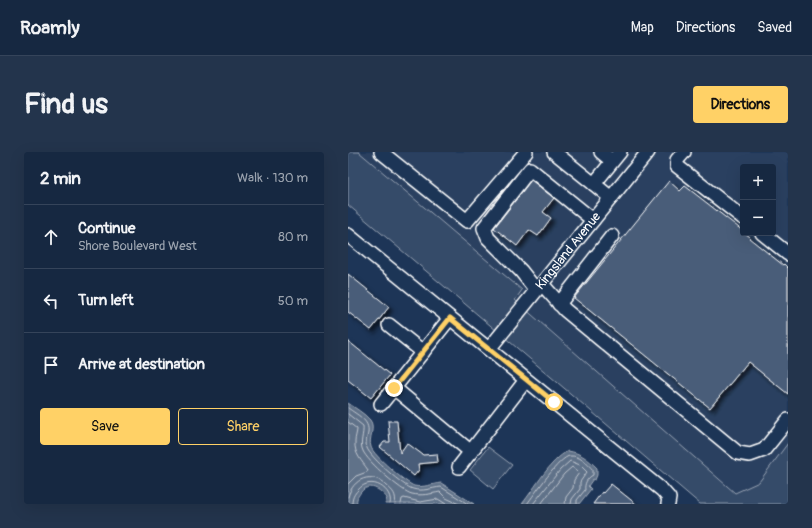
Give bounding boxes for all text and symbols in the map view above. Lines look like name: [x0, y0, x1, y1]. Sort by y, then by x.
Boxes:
text: Roamly: [20, 16, 80, 40]
text: Map: [631, 19, 654, 36]
text: Directions: [676, 19, 735, 36]
text: Saved: [757, 19, 792, 36]
button: Directions: [693, 86, 788, 123]
text: Find us: [24, 87, 108, 122]
map controls: [740, 164, 776, 236]
button: +: [740, 164, 776, 200]
text: 2 min: [40, 168, 81, 189]
text: Walk · 130 m: [237, 170, 308, 186]
button: −: [740, 200, 776, 236]
street label: Kingsland Avenue: [532, 208, 605, 293]
text: Continue: [78, 219, 136, 238]
icon: ahead: [40, 226, 62, 248]
text: 80 m: [278, 229, 308, 245]
text: Shore Boulevard West: [78, 238, 197, 254]
icon: left: [40, 290, 62, 312]
text: Turn left: [78, 291, 134, 310]
text: 50 m: [278, 293, 308, 309]
icon: arrive: [40, 354, 62, 376]
text: Arrive at destination: [78, 355, 205, 374]
route end: [385, 379, 403, 397]
route start: [545, 393, 563, 411]
button: Save: [40, 408, 170, 445]
button: Share: [178, 408, 308, 445]

